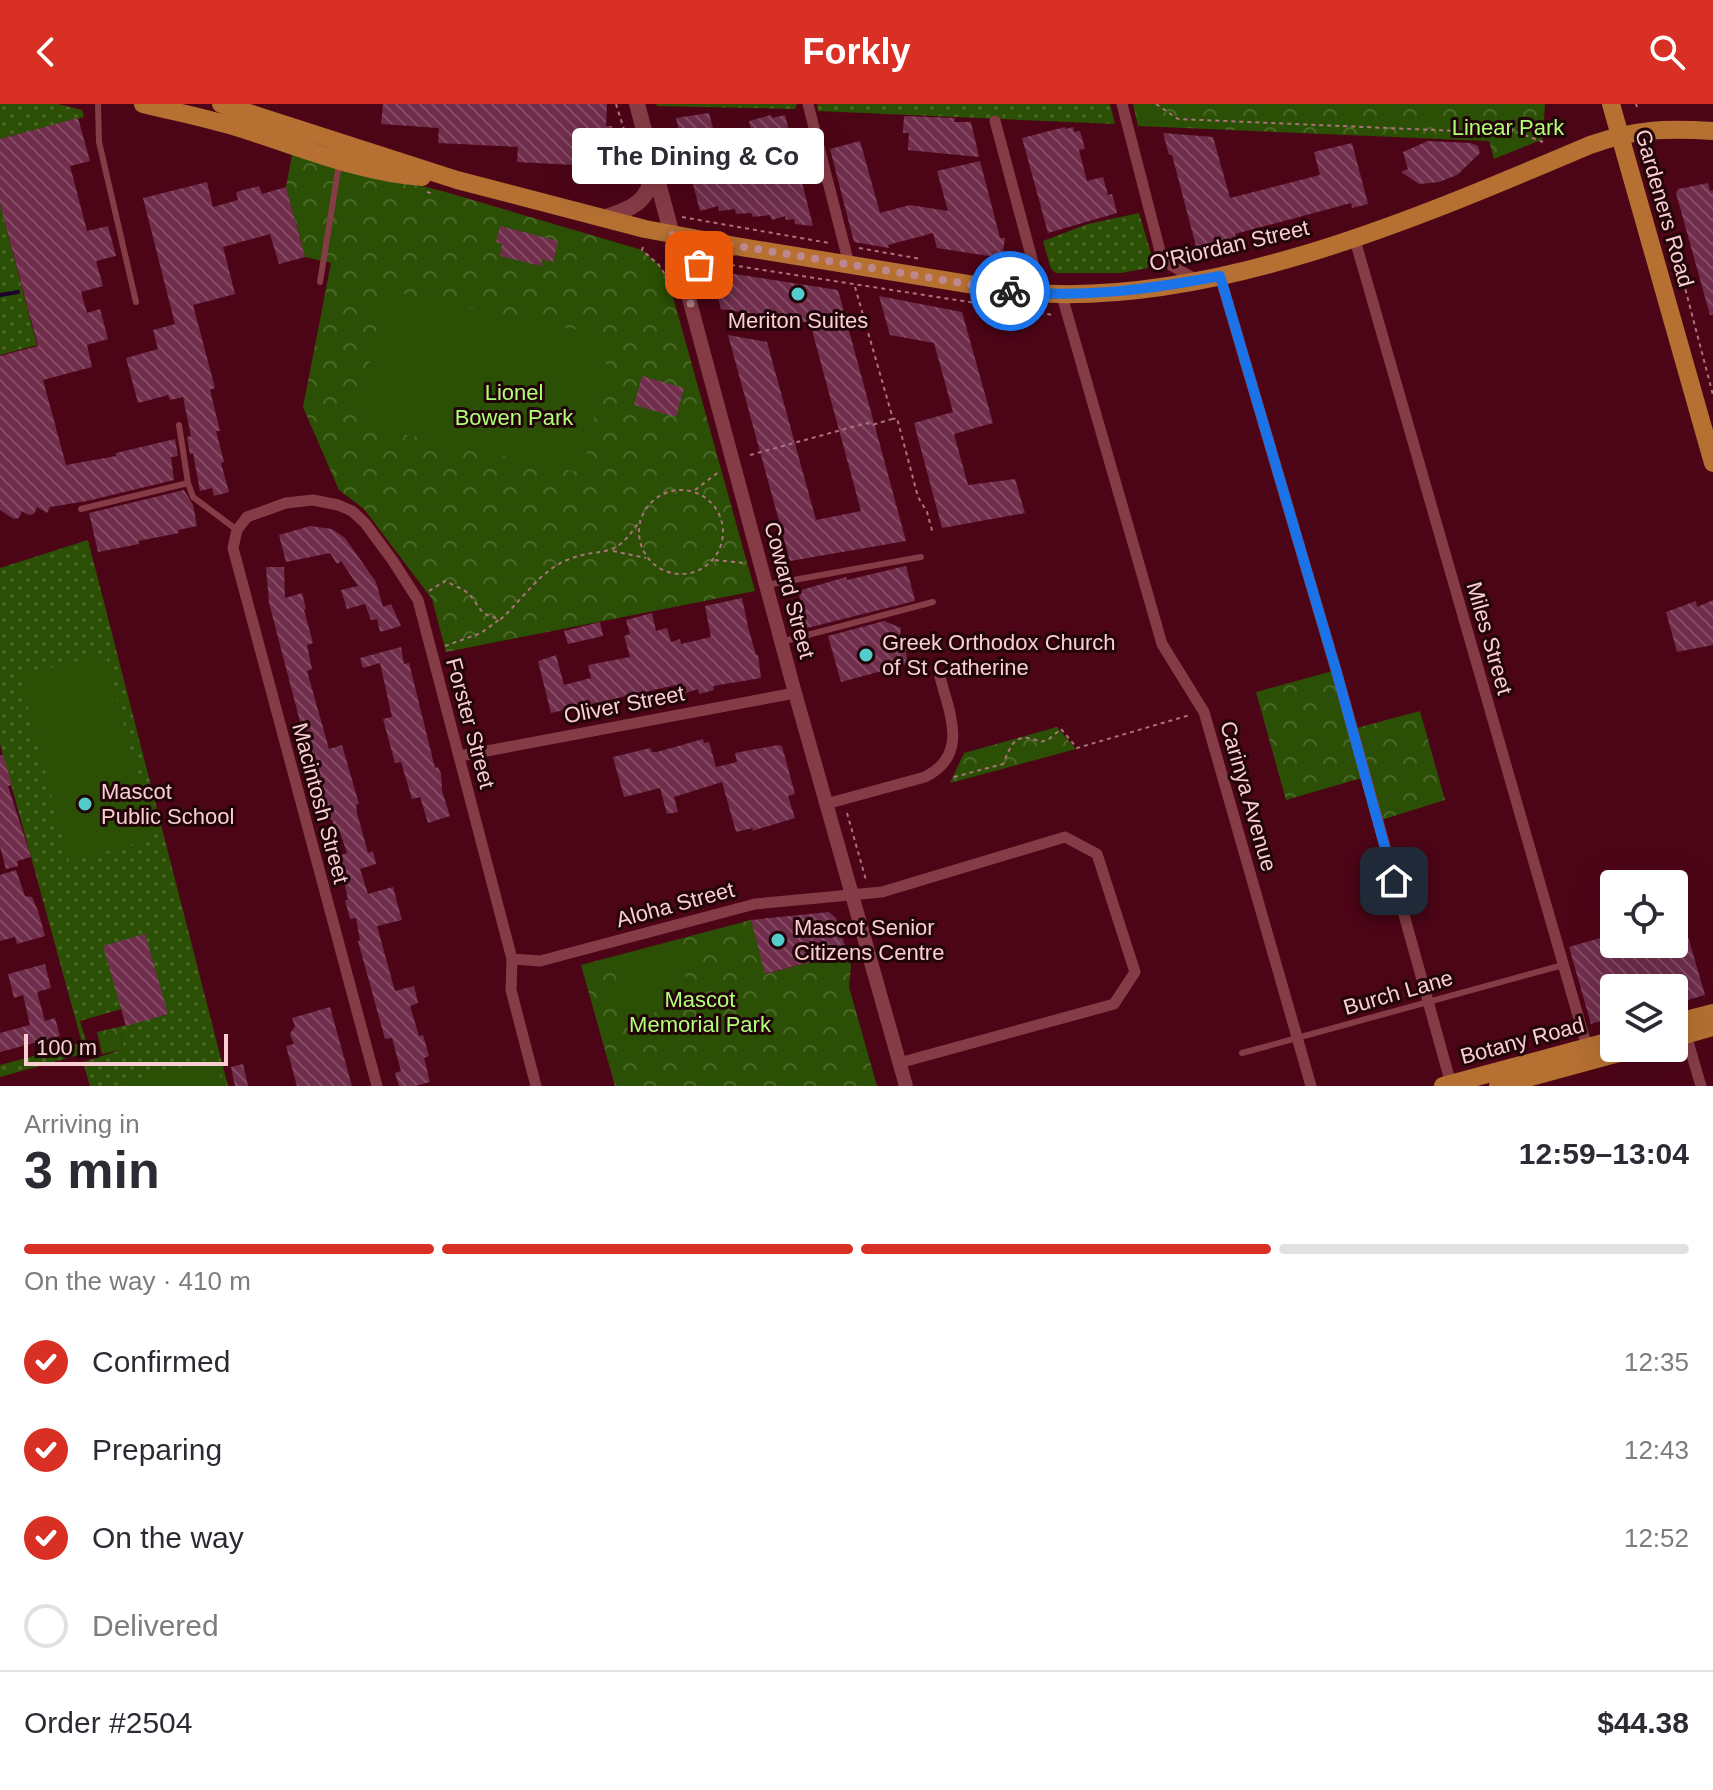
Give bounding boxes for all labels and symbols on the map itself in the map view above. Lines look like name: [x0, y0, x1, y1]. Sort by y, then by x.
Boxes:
park label: Linear Park: [1452, 115, 1565, 140]
street label: Gardeners Road: [1630, 127, 1699, 290]
callout: The Dining & Co: [573, 129, 825, 185]
street label: O'Riordan Street: [1147, 215, 1311, 276]
pin: [665, 231, 733, 299]
courier: [970, 251, 1050, 331]
marker: Meriton Suites: [789, 285, 807, 303]
place label: Meriton Suites: [728, 308, 868, 333]
park label: Lionel Bowen Park: [455, 380, 574, 430]
street label: Coward Street: [759, 519, 820, 661]
street label: Miles Street: [1461, 579, 1518, 697]
place label: Greek Orthodox Church of St Catherine: [882, 630, 1116, 680]
marker: Greek Orthodox Church of St Catherine: [857, 646, 875, 664]
street label: Forster Street: [441, 655, 500, 791]
street label: Oliver Street: [562, 681, 686, 728]
street label: Carinya Avenue: [1215, 718, 1282, 874]
street label: Macintosh Street: [287, 720, 354, 886]
place label: Mascot Public School: [101, 779, 234, 829]
marker: Mascot Public School: [76, 795, 94, 813]
pin: [1360, 847, 1428, 915]
street label: Aloha Street: [613, 877, 737, 932]
place label: Mascot Senior Citizens Centre: [794, 915, 944, 965]
marker: Mascot Senior Citizens Centre: [769, 931, 787, 949]
street label: Burch Lane: [1341, 965, 1456, 1020]
park label: Mascot Memorial Park: [629, 987, 772, 1037]
street label: Botany Road: [1457, 1012, 1587, 1069]
scale bar: [24, 1030, 228, 1066]

